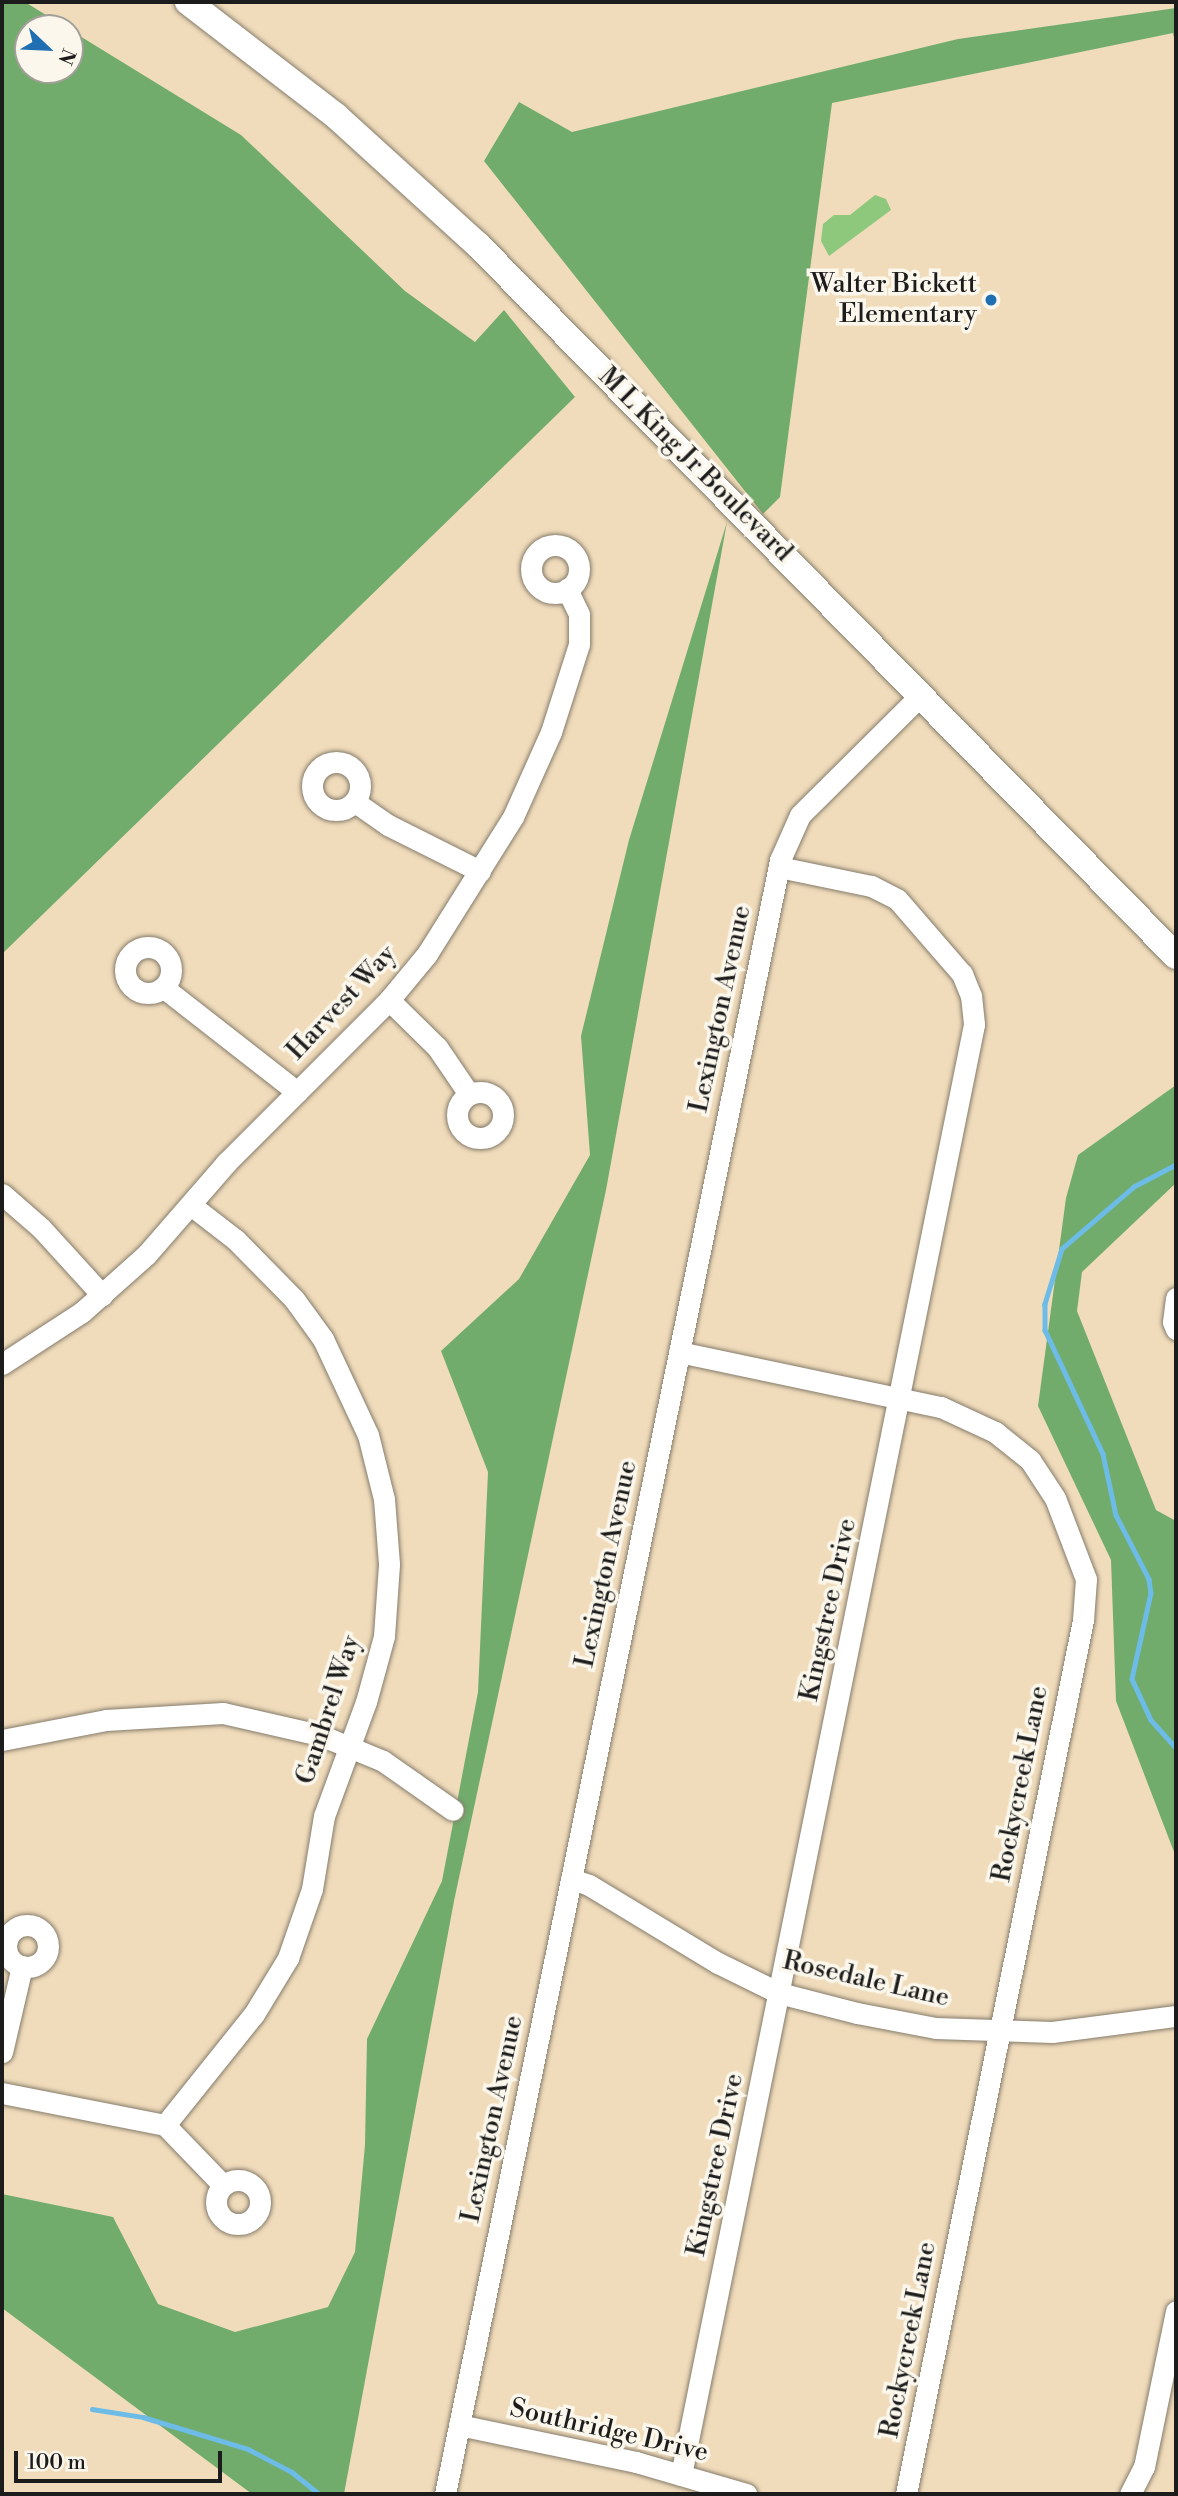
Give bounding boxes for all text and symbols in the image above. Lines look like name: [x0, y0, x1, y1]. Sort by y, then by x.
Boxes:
north arrow: [14, 14, 84, 84]
text: N: [53, 45, 80, 68]
place label: Walter Bickett Elementary: [811, 269, 977, 330]
marker: Walter Bickett Elementary: [983, 292, 999, 308]
street label: M L King Jr Boulevard: [592, 362, 798, 568]
street label: Lexington Avenue: [684, 903, 758, 1115]
street label: Harvest Way: [281, 939, 403, 1067]
street label: Lexington Avenue: [570, 1458, 644, 1670]
street label: Kingstree Drive: [794, 1516, 864, 1704]
street label: Gambrel Way: [290, 1632, 368, 1788]
street label: Rockycreek Lane: [987, 1683, 1055, 1885]
street label: Rosedale Lane: [780, 1946, 952, 2014]
street label: Lexington Avenue: [456, 2013, 530, 2225]
street label: Kingstree Drive: [681, 2071, 751, 2259]
street label: Rockycreek Lane: [875, 2239, 943, 2441]
street label: Southridge Drive: [507, 2393, 711, 2469]
scale bar: [18, 2436, 226, 2480]
text: 100 m: [27, 2450, 86, 2476]

